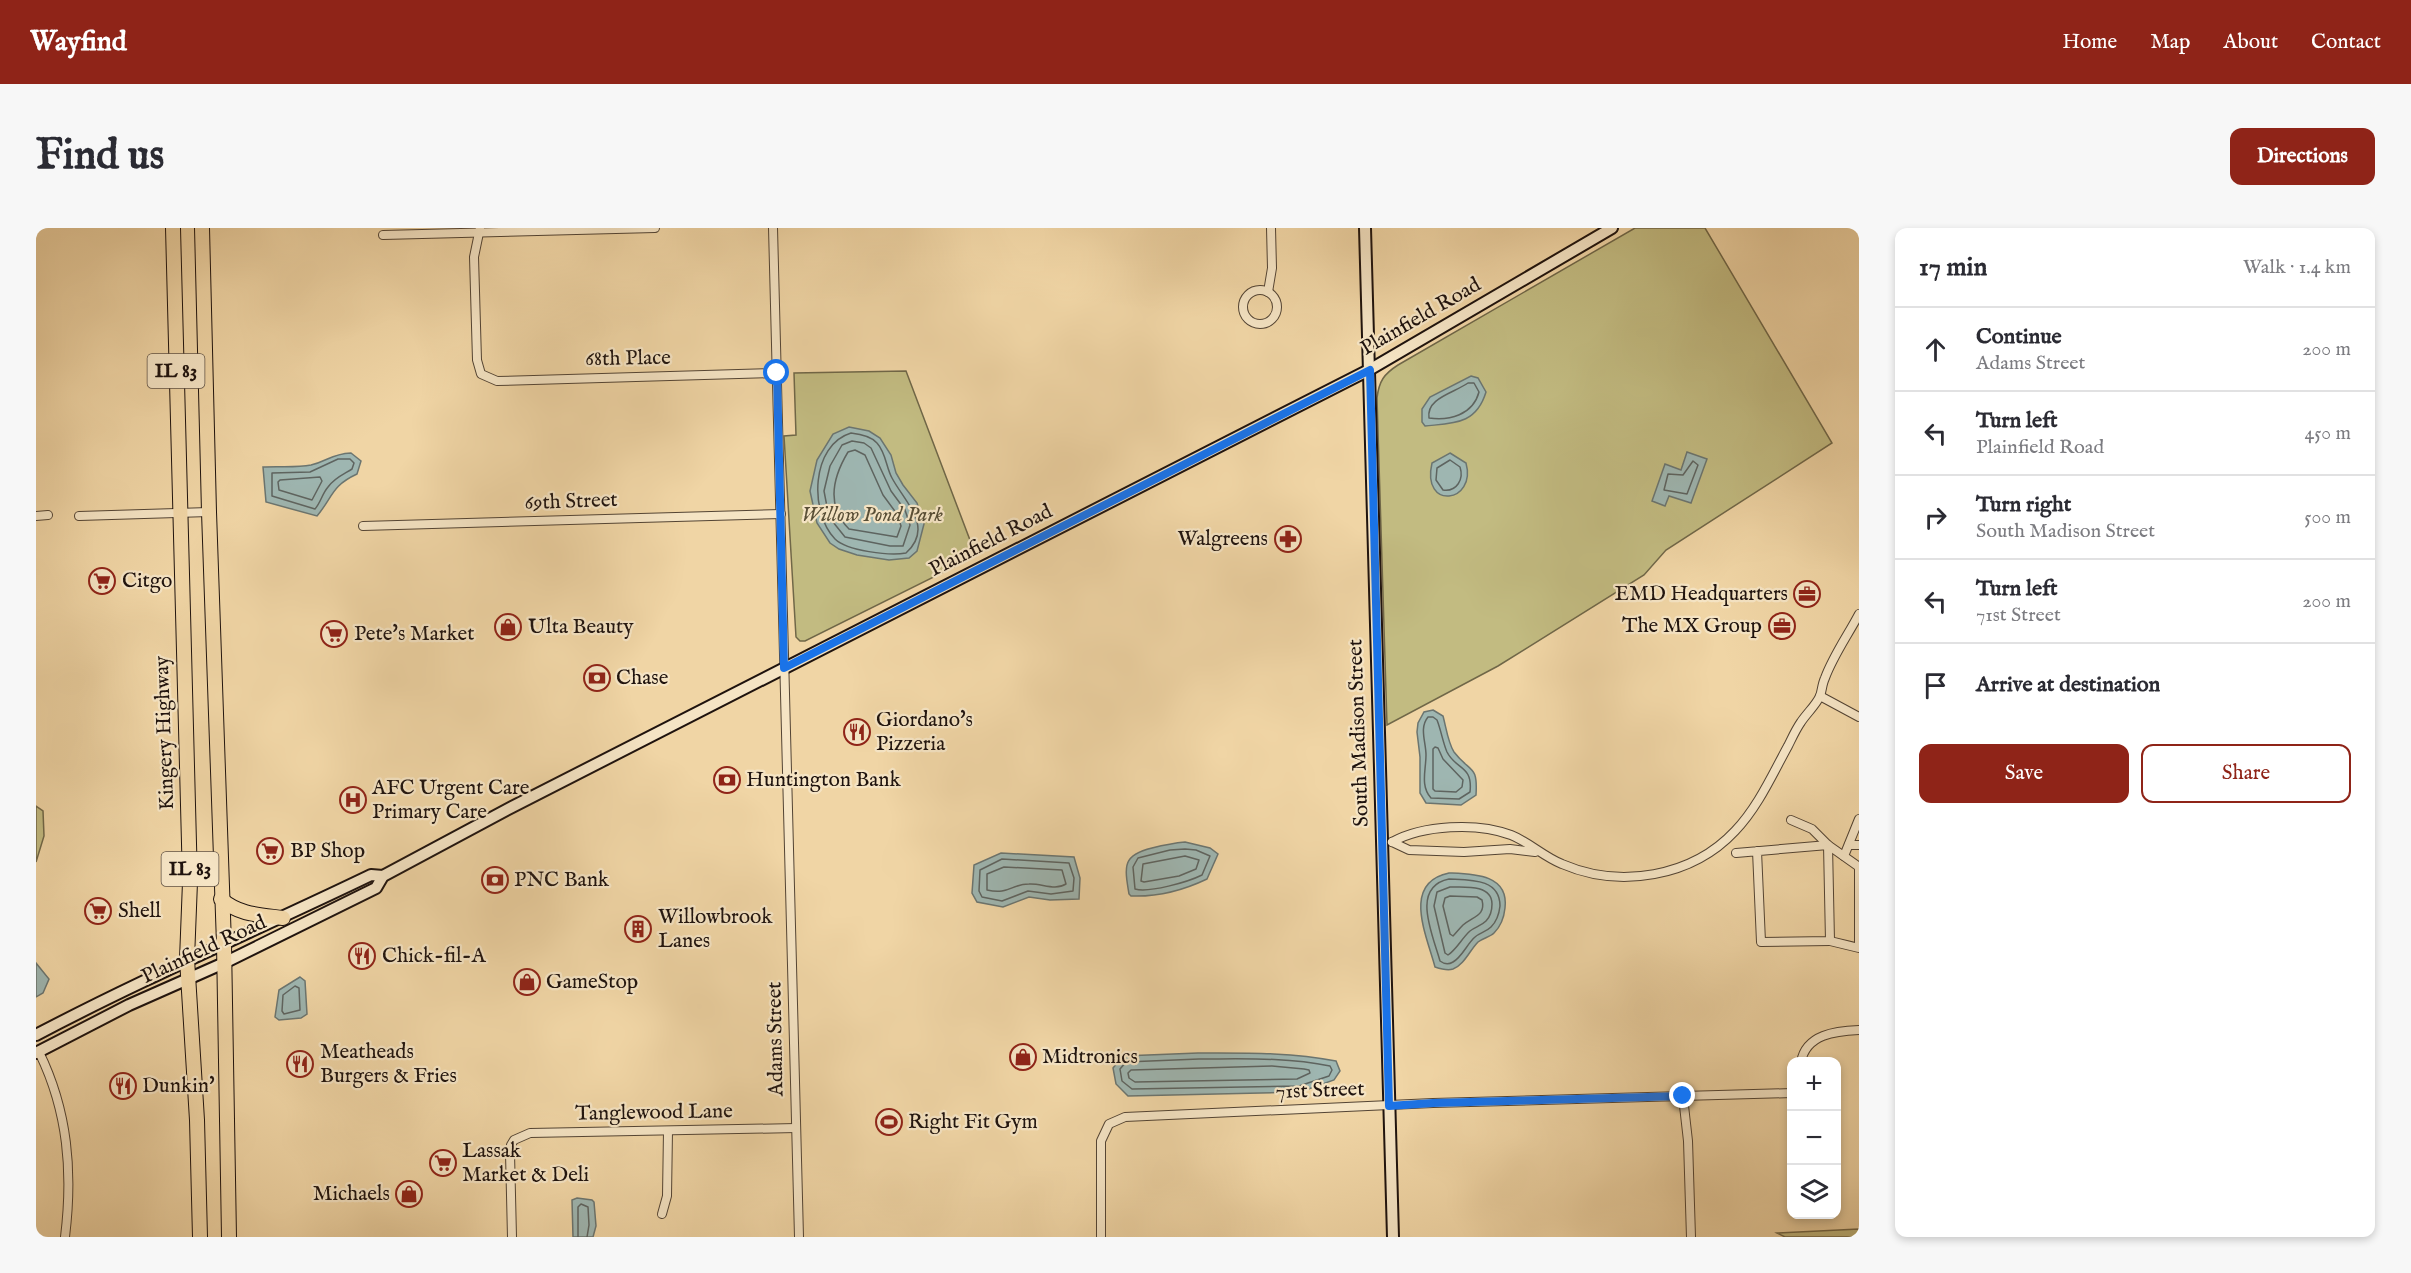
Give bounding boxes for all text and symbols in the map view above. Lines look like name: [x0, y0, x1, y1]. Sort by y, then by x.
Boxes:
text: Wayfind: [30, 25, 127, 60]
text: Home: [2062, 29, 2117, 56]
text: Map: [2150, 29, 2190, 56]
text: About: [2223, 29, 2278, 56]
text: Contact: [2311, 29, 2381, 56]
button: Directions: [2230, 128, 2375, 185]
text: Find us: [36, 130, 164, 183]
text: 17 min: [1919, 251, 1987, 284]
text: Walk · 1.4 km: [2243, 255, 2351, 280]
street label: Plainfield Road: [1356, 271, 1487, 362]
text: Continue: [1976, 323, 2062, 351]
icon: ahead: [1919, 333, 1952, 366]
text: 200 m: [2302, 337, 2351, 362]
street label: 68th Place: [585, 345, 671, 373]
text: Adams Street: [1976, 351, 2085, 376]
road number: IL 83: [148, 354, 204, 388]
route start: [763, 359, 789, 385]
text: Turn left: [1976, 407, 2058, 435]
icon: left: [1919, 417, 1952, 450]
text: 450 m: [2304, 421, 2351, 446]
text: Plainfield Road: [1976, 435, 2104, 460]
street label: 69th Street: [524, 487, 618, 517]
text: Turn right: [1976, 491, 2071, 519]
street label: Plainfield Road: [925, 498, 1058, 584]
icon: right: [1919, 501, 1952, 534]
park label: Willow Pond Park: [801, 502, 943, 529]
text: 500 m: [2304, 505, 2351, 530]
text: South Madison Street: [1976, 519, 2155, 544]
pharmacy icon: Walgreens: [1273, 524, 1303, 554]
place label: Walgreens: [1178, 526, 1268, 553]
supermarket icon: Citgo: [87, 566, 117, 596]
place label: Citgo: [122, 568, 172, 595]
text: Turn left: [1976, 575, 2058, 603]
office icon: EMD Headquarters: [1792, 579, 1822, 609]
place label: EMD Headquarters: [1615, 581, 1788, 608]
icon: left: [1919, 585, 1952, 618]
text: 200 m: [2302, 589, 2351, 614]
text: 71st Street: [1976, 603, 2061, 628]
office icon: The MX Group: [1767, 611, 1797, 641]
shop icon: Ulta Beauty: [493, 612, 523, 642]
place label: The MX Group: [1622, 613, 1762, 640]
place label: Ulta Beauty: [528, 614, 634, 641]
supermarket icon: Pete's Market: [319, 619, 349, 649]
place label: Pete's Market: [354, 621, 474, 648]
street label: South Madison Street: [1342, 639, 1376, 827]
street label: Kingery Highway: [149, 655, 181, 811]
bank icon: Chase: [582, 663, 612, 693]
place label: Chase: [616, 665, 669, 692]
icon: arrive: [1919, 669, 1952, 702]
text: Arrive at destination: [1976, 671, 2160, 699]
place label: Giordano's Pizzeria: [876, 707, 973, 758]
restaurant icon: Giordano's Pizzeria: [842, 717, 872, 747]
button: Save: [1919, 744, 2129, 803]
button: Share: [2141, 744, 2351, 803]
bank icon: Huntington Bank: [712, 765, 742, 795]
place label: Huntington Bank: [746, 767, 902, 794]
place label: AFC Urgent Care Primary Care: [371, 775, 530, 826]
hospital icon: AFC Urgent Care Primary Care: [338, 785, 368, 815]
supermarket icon: BP Shop: [255, 836, 285, 866]
place label: BP Shop: [290, 838, 365, 865]
road number: IL 83: [162, 852, 218, 886]
bank icon: PNC Bank: [480, 865, 510, 895]
place label: PNC Bank: [514, 867, 610, 894]
supermarket icon: Shell: [83, 896, 113, 926]
place label: Shell: [118, 898, 161, 925]
place label: Willowbrook Lanes: [658, 904, 773, 955]
street label: Plainfield Road: [137, 909, 271, 991]
building icon: Willowbrook Lanes: [623, 914, 653, 944]
restaurant icon: Chick-fil-A: [347, 941, 377, 971]
place label: Chick-fil-A: [382, 943, 486, 970]
shop icon: GameStop: [512, 967, 542, 997]
place label: GameStop: [546, 969, 638, 996]
street label: Adams Street: [762, 981, 791, 1098]
place label: Meatheads Burgers & Fries: [320, 1039, 457, 1090]
shop icon: Midtronics: [1008, 1042, 1038, 1072]
place label: Midtronics: [1042, 1044, 1138, 1071]
restaurant icon: Meatheads Burgers & Fries: [285, 1049, 315, 1079]
map controls: [1787, 1057, 1841, 1219]
button: +: [1787, 1057, 1841, 1111]
restaurant icon: Dunkin': [108, 1071, 138, 1101]
place label: Dunkin': [142, 1073, 215, 1100]
street label: 71st Street: [1275, 1076, 1365, 1106]
route end: [1669, 1082, 1695, 1108]
street label: Tanglewood Lane: [575, 1098, 733, 1128]
sports icon: Right Fit Gym: [874, 1107, 904, 1137]
place label: Right Fit Gym: [908, 1109, 1038, 1136]
button: −: [1787, 1111, 1841, 1165]
place label: Lassak Market & Deli: [462, 1138, 589, 1189]
supermarket icon: Lassak Market & Deli: [428, 1148, 458, 1178]
button: layers: [1787, 1165, 1841, 1219]
shop icon: Michaels: [394, 1179, 424, 1209]
place label: Michaels: [313, 1181, 390, 1208]

